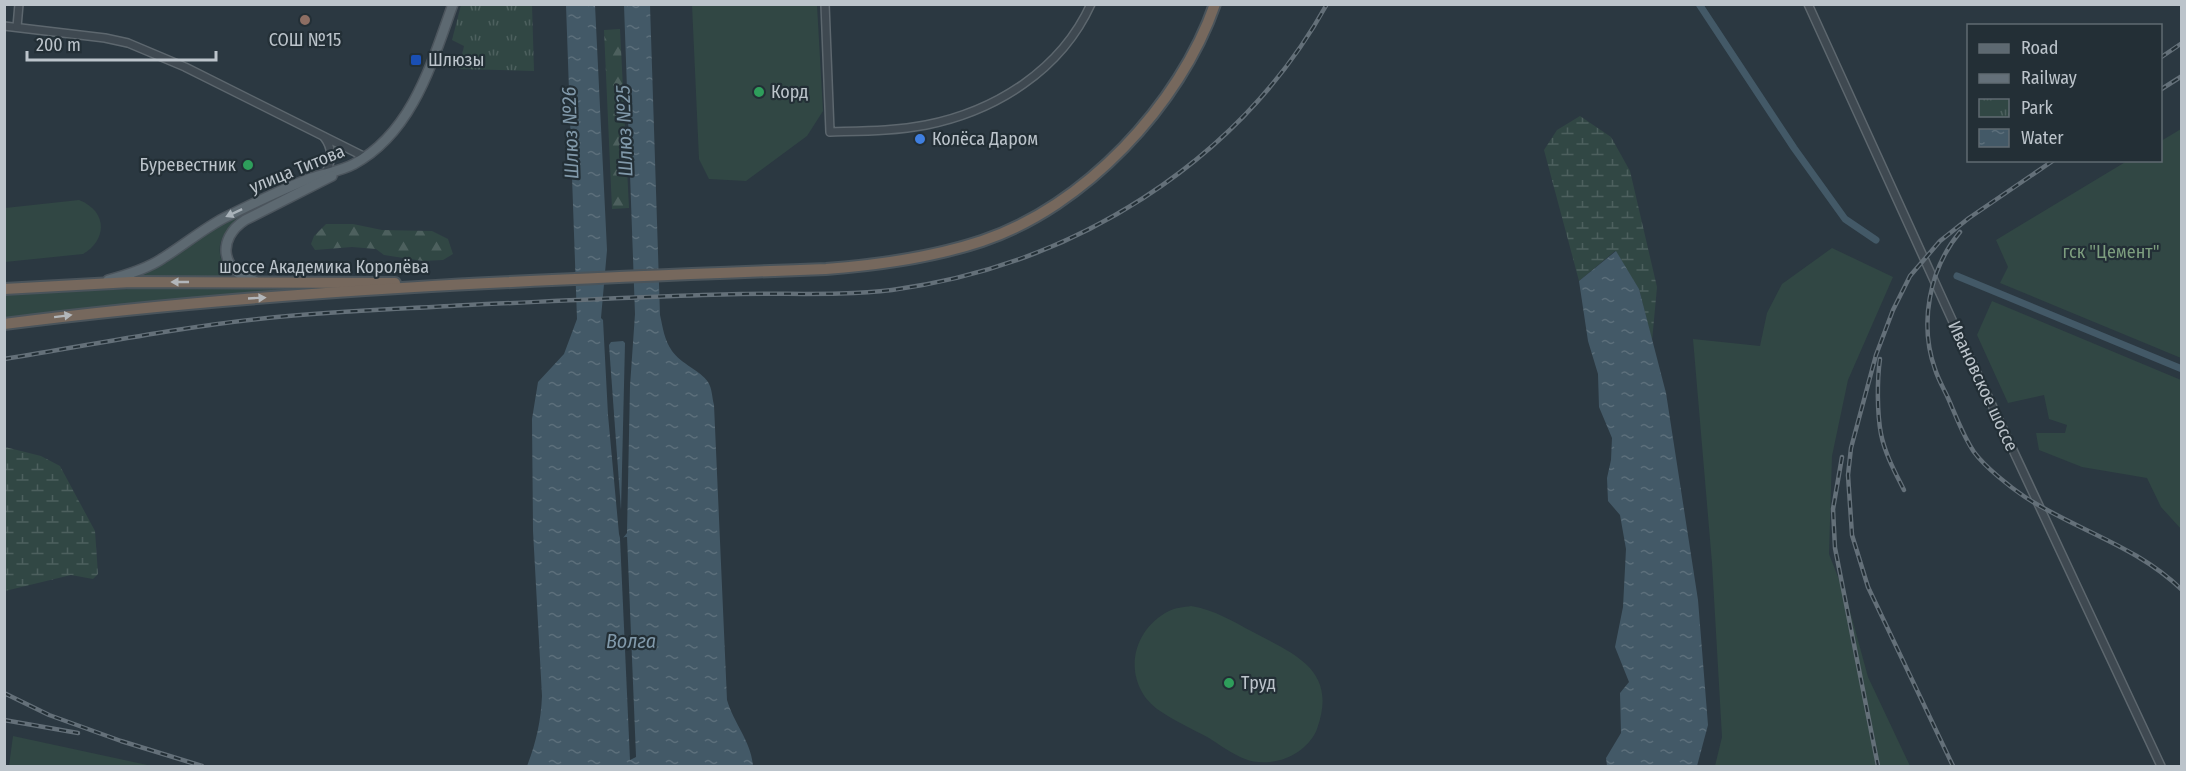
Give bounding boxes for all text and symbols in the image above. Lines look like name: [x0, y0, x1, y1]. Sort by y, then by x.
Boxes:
marker: СОШ №15: [298, 13, 312, 27]
scale bar: [27, 24, 216, 62]
legend: [1967, 24, 2162, 162]
place label: СОШ №15: [269, 29, 341, 51]
text: 200 m: [36, 34, 81, 56]
text: Road: [2021, 37, 2058, 59]
place label: Шлюзы: [428, 49, 484, 71]
marker: Шлюзы: [409, 53, 423, 67]
text: Railway: [2021, 67, 2077, 89]
place label: Корд: [771, 81, 808, 103]
water label: Шлюз №25: [610, 84, 638, 177]
marker: Корд: [752, 85, 766, 99]
water label: Шлюз №26: [556, 86, 584, 180]
text: Park: [2021, 97, 2054, 119]
text: Water: [2021, 127, 2064, 149]
place label: Колёса Даром: [932, 128, 1038, 150]
marker: Колёса Даром: [913, 132, 927, 146]
street label: улица Титова: [246, 140, 348, 198]
place label: Буревестник: [140, 154, 237, 176]
marker: Буревестник: [241, 158, 255, 172]
one-way arrow: [226, 209, 243, 218]
park label: гск "Цемент": [2062, 241, 2160, 263]
street label: шоссе Академика Королёва: [219, 256, 429, 278]
one-way arrow: [171, 277, 190, 287]
one-way arrow: [247, 294, 266, 303]
one-way arrow: [53, 312, 72, 321]
street label: Ивановское шоссе: [1943, 317, 2023, 455]
water label: Волга: [606, 629, 656, 653]
place label: Труд: [1241, 672, 1276, 694]
marker: Труд: [1222, 676, 1236, 690]

